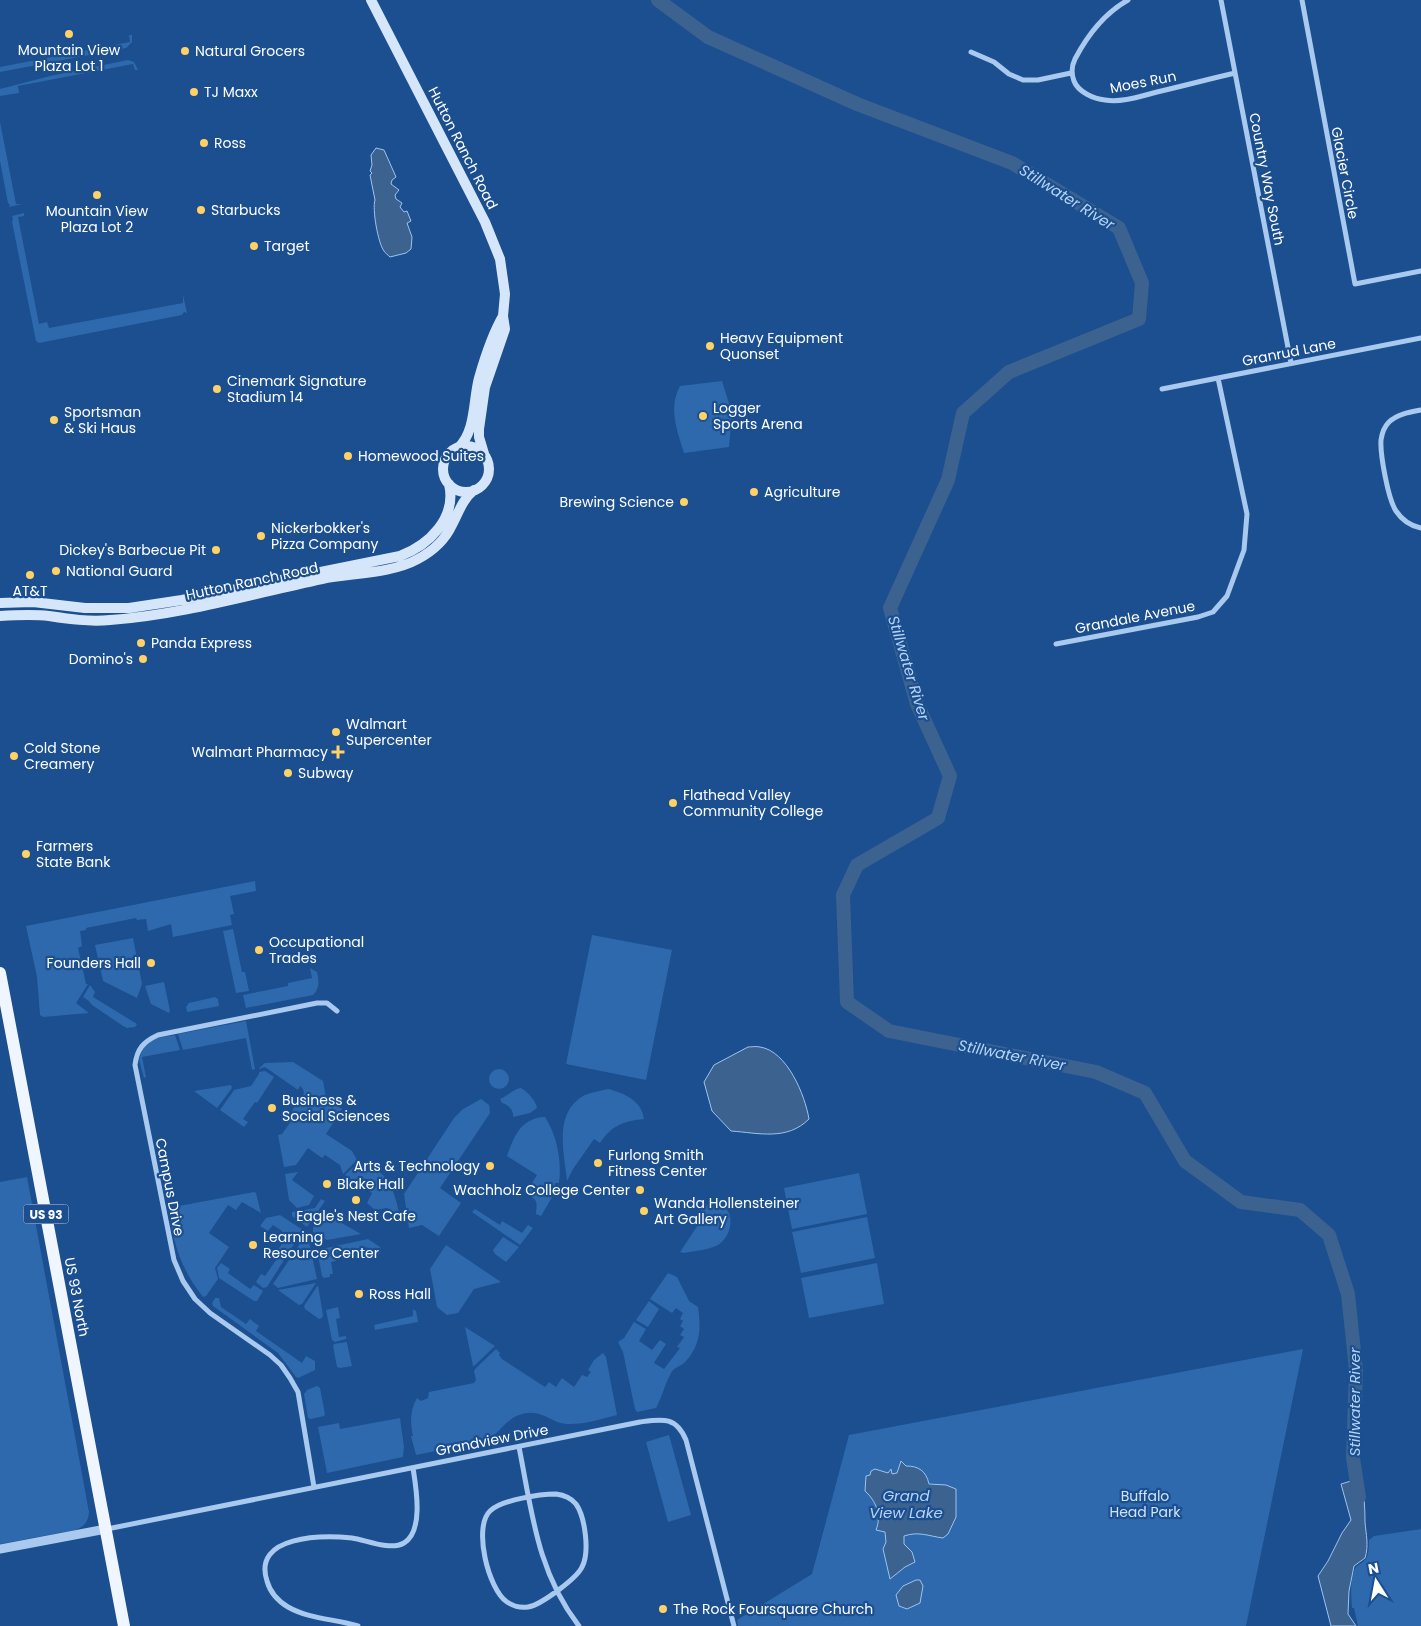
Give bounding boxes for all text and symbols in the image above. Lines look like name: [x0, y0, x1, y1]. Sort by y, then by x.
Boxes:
marker: Mountain View Plaza Lot 1: [63, 28, 75, 40]
place label: Mountain View Plaza Lot 1: [18, 40, 121, 76]
place label: Natural Grocers: [195, 41, 305, 61]
marker: Natural Grocers: [179, 45, 191, 57]
street label: Moes Run: [1108, 66, 1178, 98]
place label: TJ Maxx: [204, 82, 258, 102]
street label: Hutton Ranch Road: [423, 83, 503, 213]
marker: TJ Maxx: [188, 86, 200, 98]
street label: Country Way South: [1244, 111, 1290, 247]
street label: Glacier Circle: [1326, 125, 1364, 221]
place label: Ross: [214, 133, 246, 153]
marker: Ross: [198, 137, 210, 149]
water label: Stillwater River: [1015, 159, 1119, 235]
marker: Mountain View Plaza Lot 2: [91, 189, 103, 201]
place label: Starbucks: [211, 200, 280, 220]
place label: Mountain View Plaza Lot 2: [46, 201, 149, 237]
marker: Starbucks: [195, 204, 207, 216]
place label: Target: [264, 236, 310, 256]
marker: Target: [248, 240, 260, 252]
place label: Heavy Equipment Quonset: [720, 328, 843, 364]
street label: Granrud Lane: [1240, 333, 1338, 371]
marker: Heavy Equipment Quonset: [704, 340, 716, 352]
place label: Cinemark Signature Stadium 14: [227, 371, 367, 407]
marker: Cinemark Signature Stadium 14: [211, 383, 223, 395]
place label: Logger Sports Arena: [713, 398, 803, 434]
place label: Sportsman & Ski Haus: [64, 402, 141, 438]
marker: Logger Sports Arena: [697, 410, 709, 422]
marker: Sportsman & Ski Haus: [48, 414, 60, 426]
place label: Homewood Suites: [358, 446, 484, 466]
marker: Homewood Suites: [342, 450, 354, 462]
place label: Agriculture: [764, 482, 841, 502]
marker: Agriculture: [748, 486, 760, 498]
place label: Brewing Science: [559, 492, 674, 512]
marker: Brewing Science: [678, 496, 690, 508]
place label: Nickerbokker's Pizza Company: [271, 518, 379, 554]
marker: Nickerbokker's Pizza Company: [255, 530, 267, 542]
place label: Dickey's Barbecue Pit: [59, 540, 206, 560]
marker: Dickey's Barbecue Pit: [210, 544, 222, 556]
street label: Hutton Ranch Road: [184, 557, 320, 605]
place label: National Guard: [66, 561, 172, 581]
marker: National Guard: [50, 565, 62, 577]
marker: AT&T: [24, 569, 36, 581]
place label: AT&T: [13, 581, 48, 601]
street label: Grandale Avenue: [1073, 595, 1197, 638]
water label: Stillwater River: [883, 613, 935, 723]
place label: Panda Express: [151, 633, 252, 653]
marker: Panda Express: [135, 637, 147, 649]
place label: Domino's: [69, 649, 133, 669]
marker: Domino's: [137, 653, 149, 665]
place label: Walmart Supercenter: [346, 714, 432, 750]
marker: Walmart Supercenter: [330, 726, 342, 738]
place label: Cold Stone Creamery: [24, 738, 101, 774]
place label: Walmart Pharmacy: [191, 742, 328, 762]
marker: Walmart Pharmacy: [332, 746, 344, 758]
marker: Cold Stone Creamery: [8, 750, 20, 762]
place label: Subway: [298, 763, 354, 783]
marker: Subway: [282, 767, 294, 779]
place label: Flathead Valley Community College: [683, 785, 823, 821]
marker: Flathead Valley Community College: [667, 797, 679, 809]
place label: Farmers State Bank: [36, 836, 111, 872]
marker: Farmers State Bank: [20, 848, 32, 860]
place label: Occupational Trades: [269, 932, 364, 968]
marker: Occupational Trades: [253, 944, 265, 956]
place label: Founders Hall: [47, 953, 141, 973]
marker: Founders Hall: [145, 957, 157, 969]
water label: Stillwater River: [957, 1034, 1068, 1076]
place label: Business & Social Sciences: [282, 1090, 390, 1126]
marker: Business & Social Sciences: [266, 1102, 278, 1114]
street label: Campus Drive: [151, 1136, 189, 1238]
place label: Furlong Smith Fitness Center: [608, 1145, 707, 1181]
place label: Arts & Technology: [354, 1156, 480, 1176]
marker: Furlong Smith Fitness Center: [592, 1157, 604, 1169]
marker: Arts & Technology: [484, 1160, 496, 1172]
place label: Blake Hall: [337, 1174, 404, 1194]
marker: Blake Hall: [321, 1178, 333, 1190]
place label: Wachholz College Center: [453, 1180, 630, 1200]
marker: Wachholz College Center: [634, 1184, 646, 1196]
place label: Wanda Hollensteiner Art Gallery: [654, 1193, 799, 1229]
marker: Eagle's Nest Cafe: [350, 1194, 362, 1206]
road number: US 93: [23, 1204, 68, 1224]
marker: Wanda Hollensteiner Art Gallery: [638, 1205, 650, 1217]
place label: Eagle's Nest Cafe: [296, 1206, 416, 1226]
place label: Learning Resource Center: [263, 1227, 379, 1263]
marker: Learning Resource Center: [247, 1239, 259, 1251]
street label: US 93 North: [60, 1256, 94, 1338]
place label: Ross Hall: [369, 1284, 431, 1304]
marker: Ross Hall: [353, 1288, 365, 1300]
water label: Stillwater River: [1344, 1347, 1365, 1456]
street label: Grandview Drive: [434, 1419, 550, 1461]
water label: Grand View Lake: [869, 1485, 943, 1523]
park label: Buffalo Head Park: [1109, 1486, 1181, 1522]
north arrow: [1351, 1556, 1401, 1606]
text: N: [1366, 1557, 1381, 1579]
place label: The Rock Foursquare Church: [673, 1599, 873, 1619]
marker: The Rock Foursquare Church: [657, 1603, 669, 1615]

